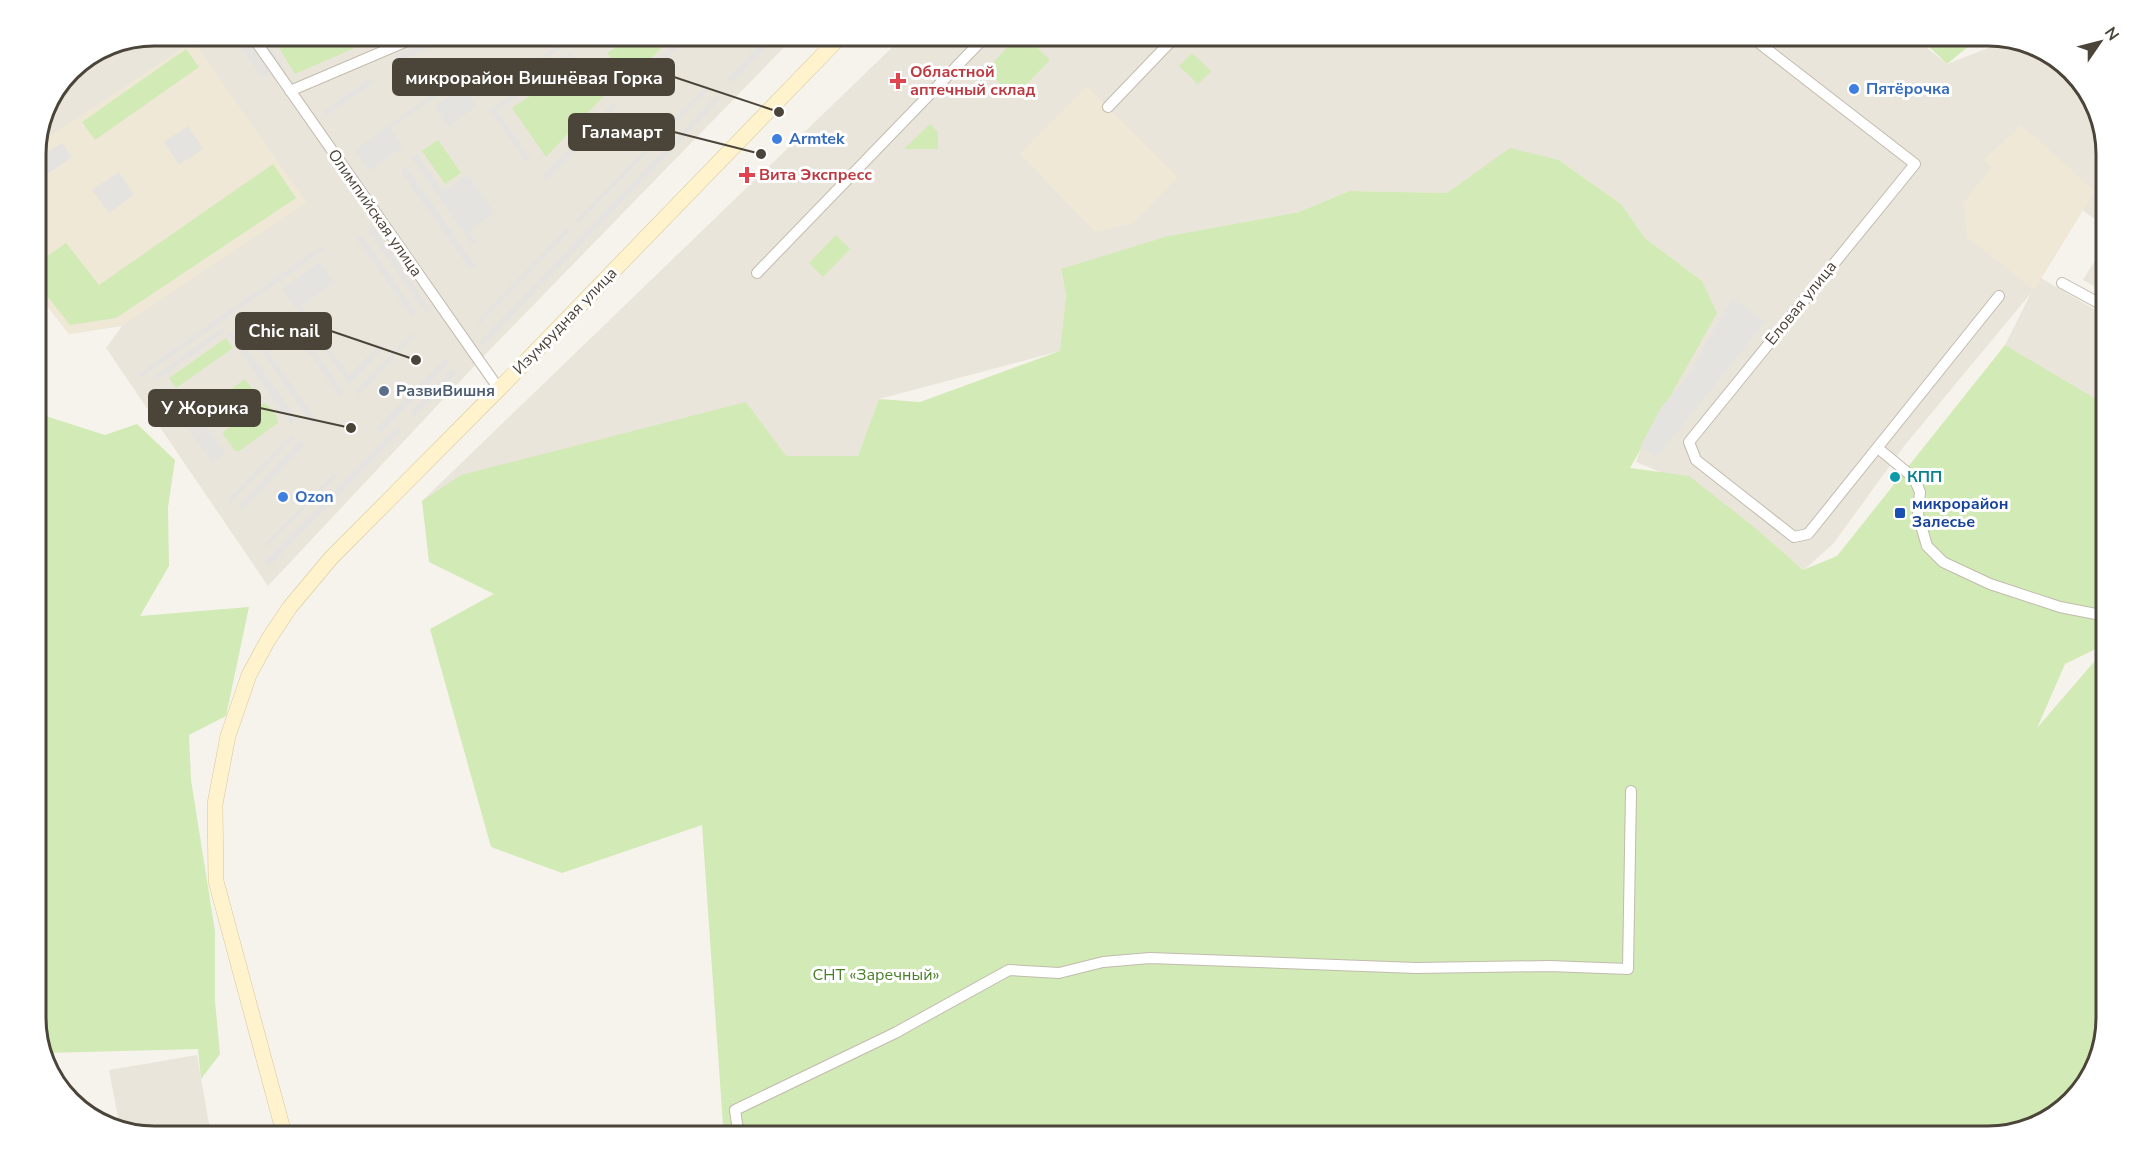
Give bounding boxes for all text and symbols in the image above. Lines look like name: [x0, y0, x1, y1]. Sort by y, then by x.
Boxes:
north arrow: [2070, 12, 2130, 72]
text: N: [2099, 23, 2124, 45]
callout: микрорайон Вишнёвая Горка: [393, 59, 674, 95]
place label: Областной аптечный склад: [910, 61, 1036, 101]
text: микрорайон Вишнёвая Горка: [405, 66, 663, 90]
marker: Областной аптечный склад: [891, 74, 905, 88]
place label: Пятёрочка: [1866, 78, 1950, 100]
marker: Пятёрочка: [1847, 82, 1861, 96]
callout: Галамарт: [569, 114, 674, 150]
text: Галамарт: [582, 120, 663, 144]
place label: Armtek: [789, 128, 845, 150]
marker: Armtek: [770, 132, 784, 146]
street label: Олимпийская улица: [323, 145, 427, 281]
place label: Вита Экспресс: [759, 164, 872, 186]
marker: Вита Экспресс: [740, 168, 754, 182]
street label: Еловая улица: [1760, 256, 1842, 350]
street label: Изумрудная улица: [508, 263, 622, 379]
callout: Chic nail: [236, 313, 331, 349]
text: Chic nail: [248, 319, 320, 343]
place label: РазвиВишня: [396, 380, 495, 402]
marker: РазвиВишня: [377, 384, 391, 398]
callout: У Жорика: [149, 390, 260, 426]
text: У Жорика: [160, 396, 249, 420]
place label: КПП: [1907, 466, 1942, 488]
marker: КПП: [1888, 470, 1902, 484]
place label: Ozon: [295, 486, 334, 508]
marker: Ozon: [276, 490, 290, 504]
place label: микрорайон Залесье: [1912, 493, 2008, 533]
marker: микрорайон Залесье: [1893, 506, 1907, 520]
park label: СНТ «Заречный»: [812, 964, 940, 986]

